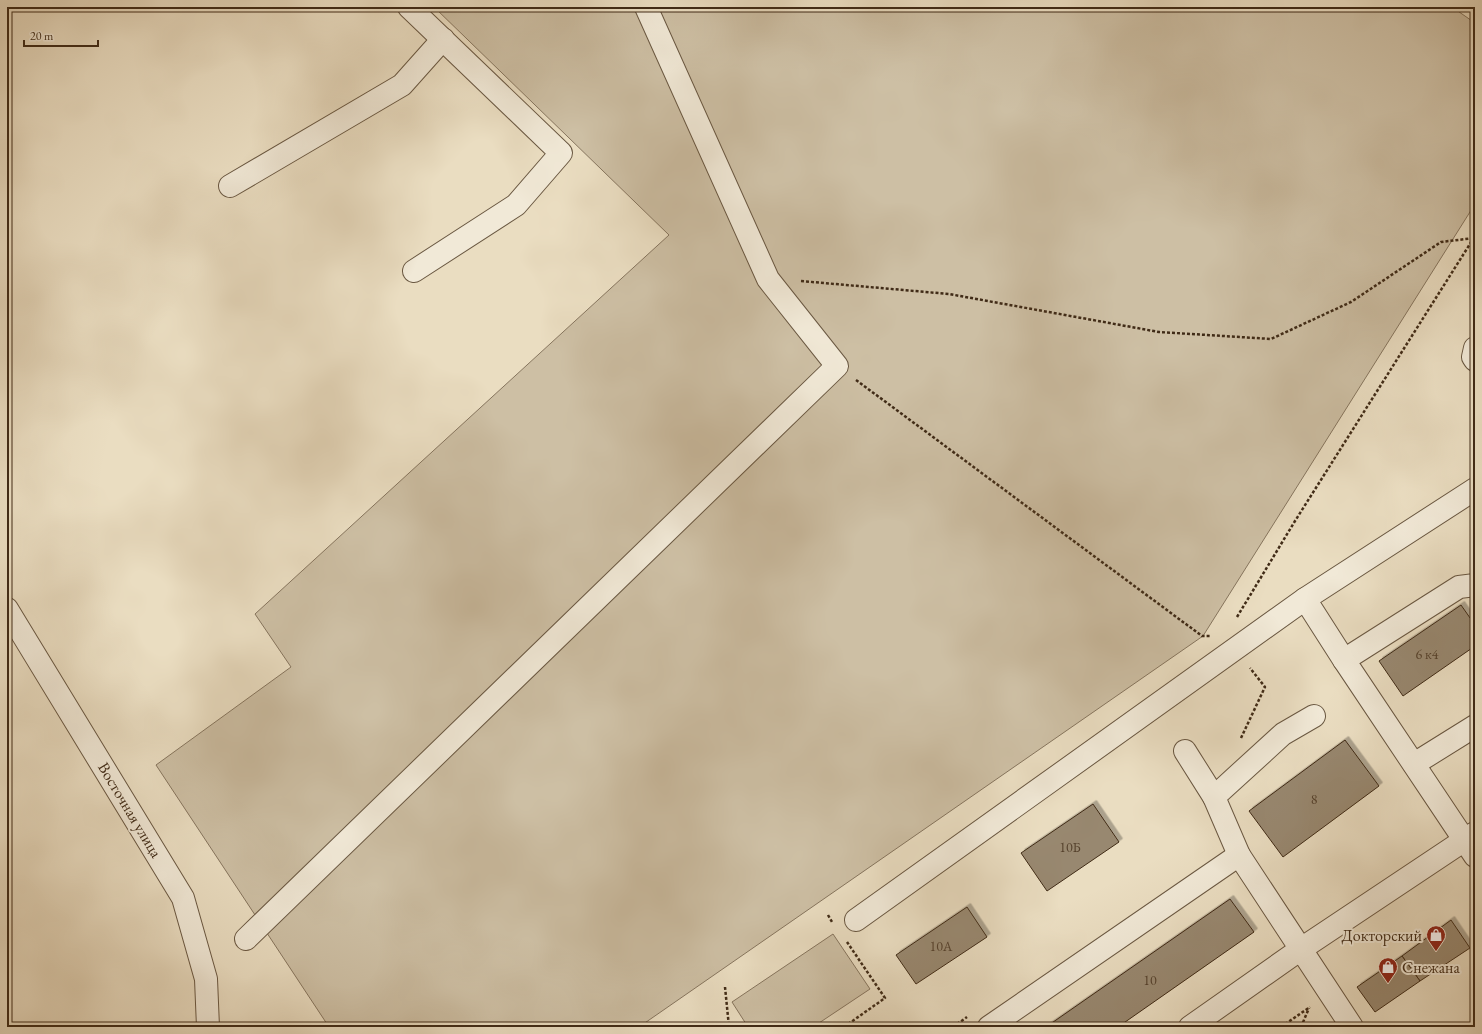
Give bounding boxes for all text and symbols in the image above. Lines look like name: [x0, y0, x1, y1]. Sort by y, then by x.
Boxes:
scale bar: [24, 22, 98, 48]
text: 20 m: [30, 28, 54, 44]
house number: 6 к4: [1416, 645, 1439, 663]
street label: Восточная улица: [93, 758, 167, 862]
house number: 8: [1311, 790, 1318, 808]
house number: 10Б: [1059, 838, 1081, 856]
shop icon: Докторский: [1425, 924, 1447, 952]
place label: Докторский: [1342, 925, 1423, 946]
house number: 10А: [929, 937, 953, 955]
shop icon: Снежана: [1377, 956, 1399, 984]
place label: Снежана: [1402, 957, 1460, 978]
house number: 10: [1143, 971, 1157, 989]

